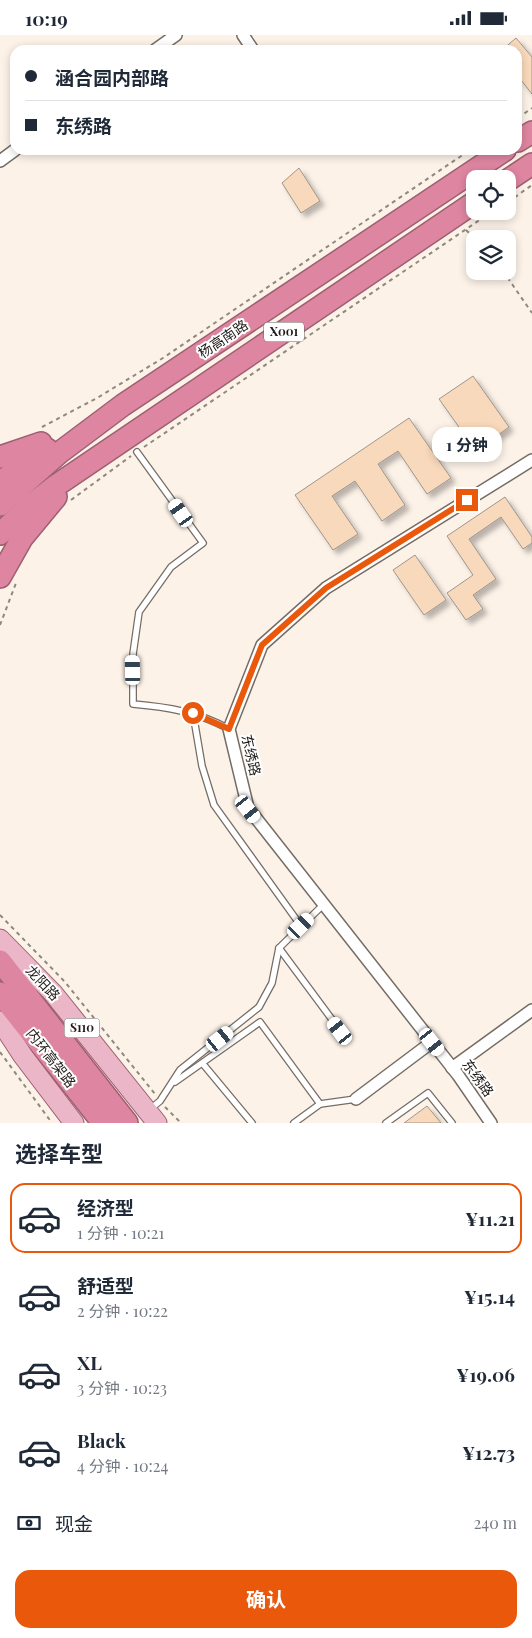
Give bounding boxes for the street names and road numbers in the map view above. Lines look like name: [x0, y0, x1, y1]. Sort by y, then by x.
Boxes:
street label: 杨高南路: [194, 315, 251, 362]
road number: X001: [264, 323, 304, 341]
street label: 东绣路: [238, 732, 265, 777]
street label: 龙阳路: [22, 961, 65, 1004]
road number: S110: [64, 1019, 100, 1037]
street label: 内环高架路: [22, 1024, 80, 1091]
street label: 东绣路: [458, 1055, 498, 1100]

